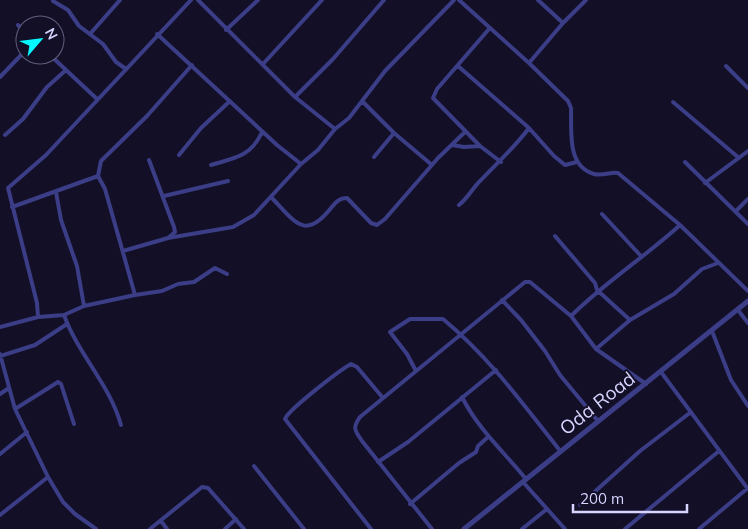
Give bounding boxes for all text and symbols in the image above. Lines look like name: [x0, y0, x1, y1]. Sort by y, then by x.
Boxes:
north arrow: [15, 15, 65, 65]
text: N: [41, 25, 62, 43]
street label: Oda Road: [555, 366, 639, 440]
scale bar: [573, 482, 687, 514]
text: 200 m: [580, 489, 624, 508]

